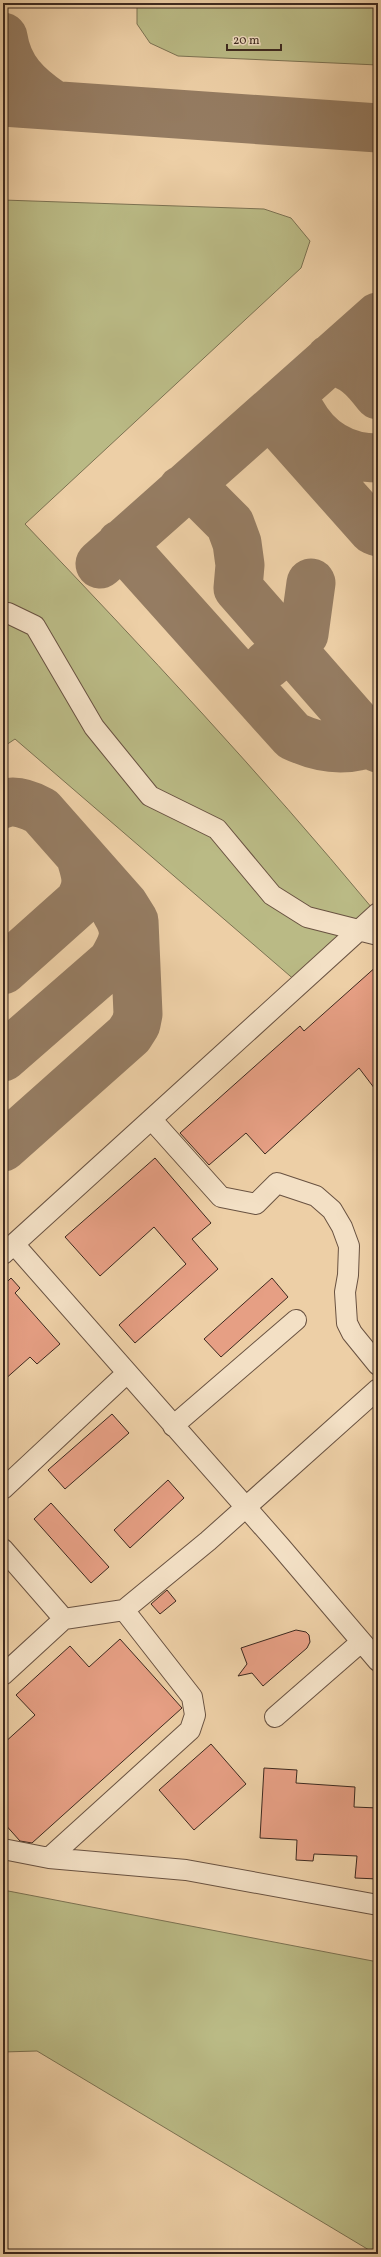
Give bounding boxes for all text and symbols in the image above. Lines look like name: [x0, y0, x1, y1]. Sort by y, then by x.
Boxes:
scale bar: [227, 26, 281, 52]
text: 20 m: [233, 33, 260, 49]

